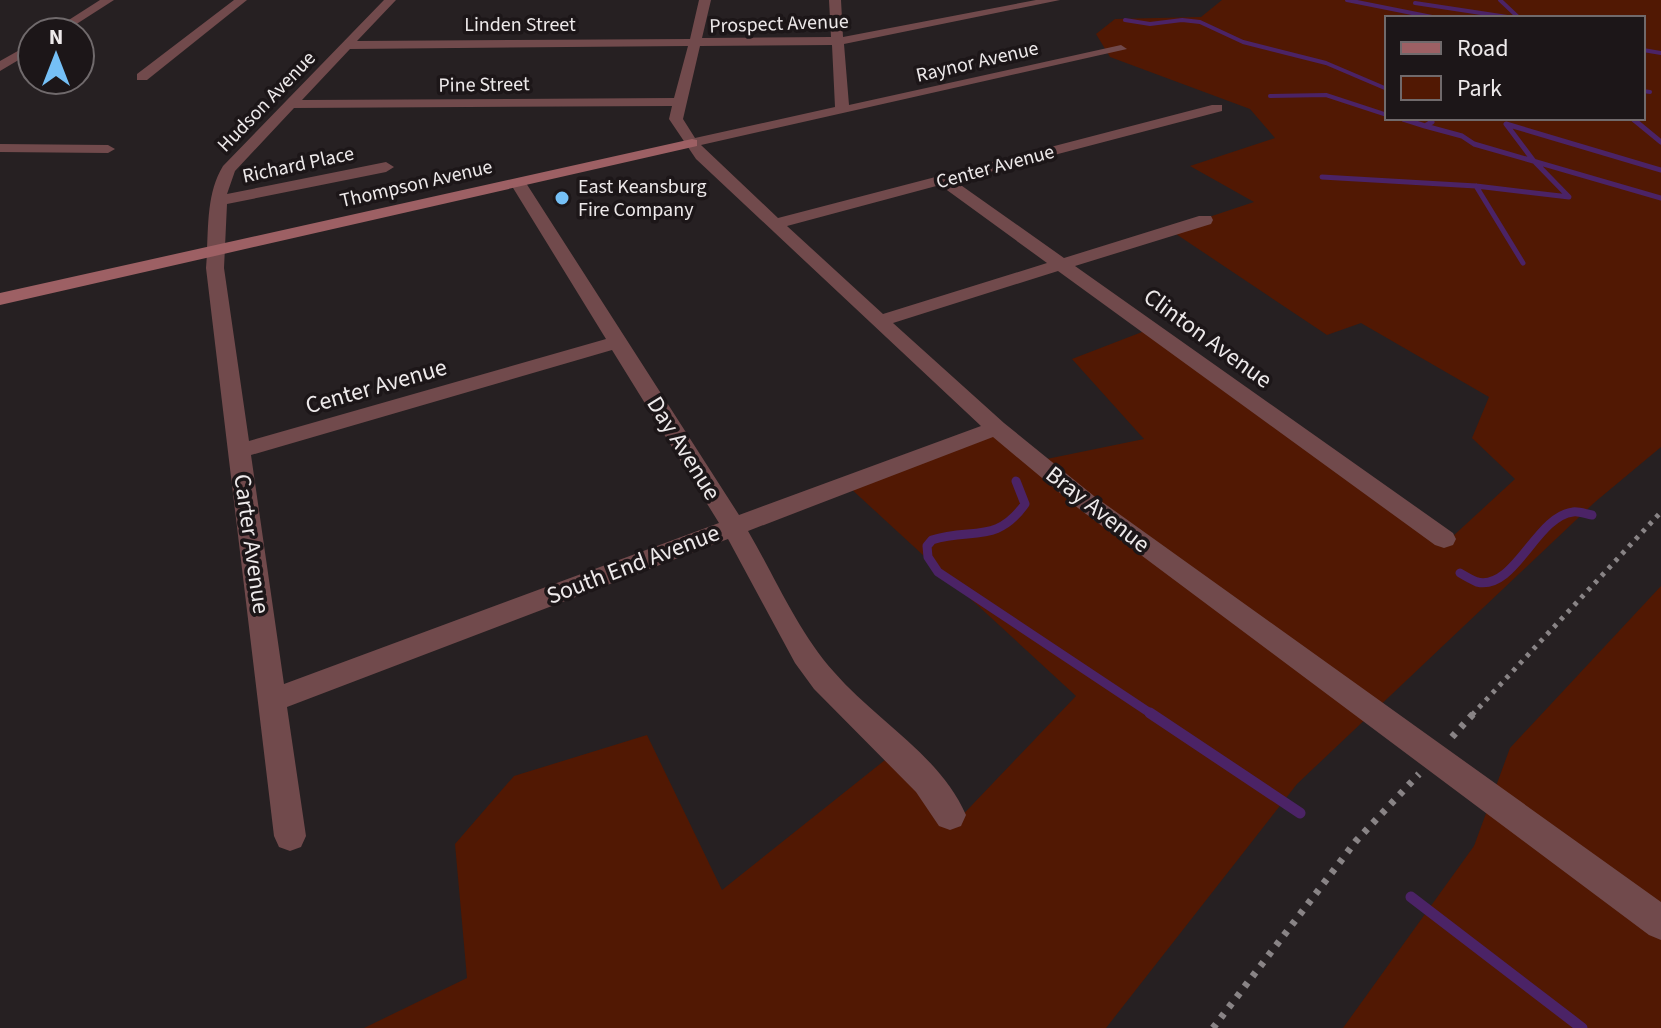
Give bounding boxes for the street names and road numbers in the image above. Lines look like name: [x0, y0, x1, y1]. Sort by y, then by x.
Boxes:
street label: Prospect Avenue: [709, 8, 849, 40]
street label: Linden Street: [464, 11, 576, 39]
street label: Raynor Avenue: [913, 34, 1041, 90]
street label: Hudson Avenue: [211, 45, 322, 158]
street label: Pine Street: [438, 70, 530, 100]
street label: Center Avenue: [933, 138, 1058, 196]
street label: Richard Place: [240, 139, 357, 190]
street label: Thompson Avenue: [337, 153, 495, 215]
street label: Clinton Avenue: [1136, 280, 1279, 397]
street label: Center Avenue: [301, 350, 451, 423]
street label: Day Avenue: [638, 389, 729, 507]
street label: Bray Avenue: [1038, 457, 1157, 561]
street label: Carter Avenue: [224, 472, 279, 616]
street label: South End Avenue: [542, 515, 725, 614]

